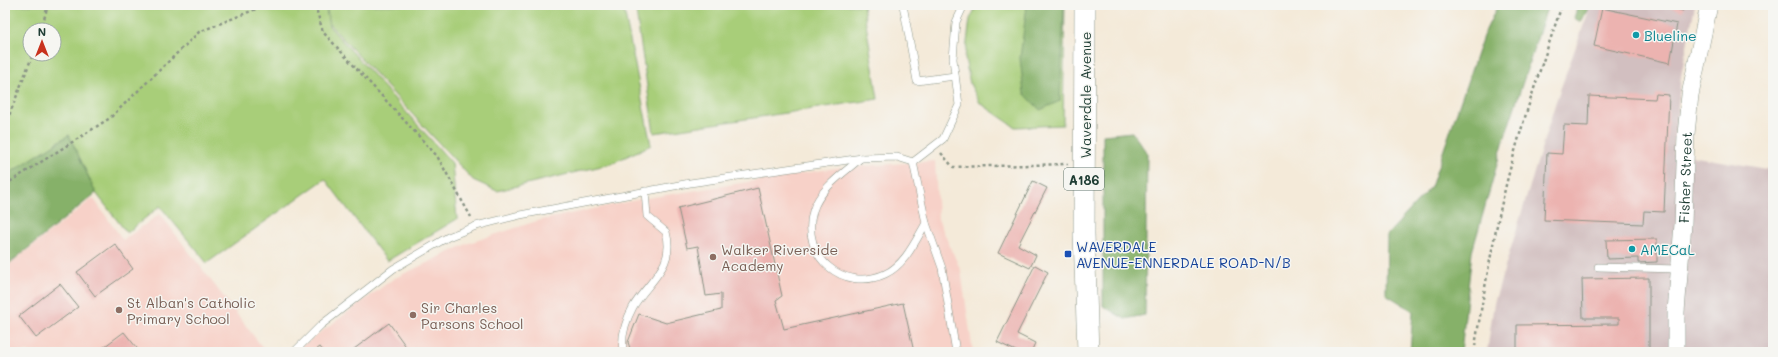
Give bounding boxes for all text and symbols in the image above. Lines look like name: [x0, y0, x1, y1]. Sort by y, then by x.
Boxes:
north arrow: [22, 22, 62, 62]
text: N: [38, 24, 46, 39]
place label: Blueline: [1644, 26, 1697, 45]
marker: Blueline: [1631, 30, 1641, 40]
street label: Waverdale Avenue: [1076, 32, 1095, 158]
street label: Fisher Street: [1674, 131, 1696, 223]
road number: A186: [1064, 168, 1104, 190]
place label: WAVERDALE AVENUE-ENNERDALE ROAD-N/B: [1076, 237, 1291, 272]
place label: Walker Riverside Academy: [721, 240, 838, 275]
place label: AMECaL: [1640, 240, 1696, 259]
marker: AMECaL: [1627, 244, 1637, 254]
marker: WAVERDALE AVENUE-ENNERDALE ROAD-N/B: [1063, 249, 1073, 259]
marker: Walker Riverside Academy: [708, 252, 718, 262]
place label: St Alban's Catholic Primary School: [127, 293, 256, 328]
place label: Sir Charles Parsons School: [421, 298, 524, 333]
marker: St Alban's Catholic Primary School: [114, 305, 124, 315]
marker: Sir Charles Parsons School: [408, 310, 418, 320]

